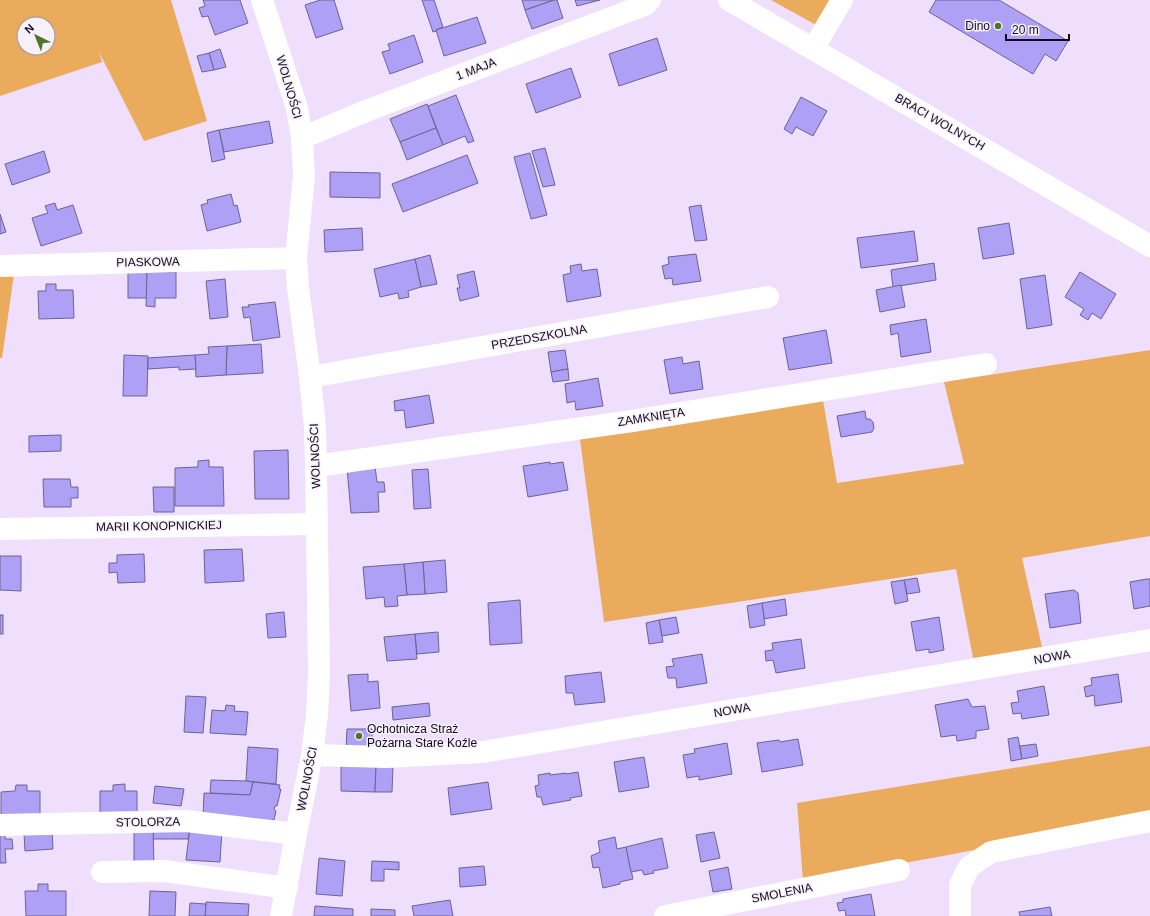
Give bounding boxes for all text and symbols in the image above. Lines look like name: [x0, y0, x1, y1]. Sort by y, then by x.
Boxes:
north arrow: [16, 16, 56, 56]
scale bar: [1006, 16, 1069, 42]
place label: Dino: [965, 19, 990, 33]
marker: Dino: [993, 21, 1003, 31]
text: N: [22, 22, 36, 36]
text: 20 m: [1012, 23, 1039, 37]
street label: WOLNOŚCI: [273, 53, 306, 120]
street label: 1 MAJA: [454, 55, 498, 83]
street label: BRACI WOLNYCH: [893, 91, 987, 153]
street label: PIASKOWA: [116, 254, 180, 270]
street label: PRZEDSZKOLNA: [490, 322, 588, 352]
street label: ZAMKNIĘTA: [616, 405, 686, 429]
street label: WOLNOŚCI: [306, 423, 323, 489]
street label: MARII KONOPNICKIEJ: [96, 518, 222, 534]
street label: NOWA: [1033, 647, 1071, 667]
street label: NOWA: [713, 700, 751, 720]
place label: Ochotnicza Straż Pożarna Stare Koźle: [367, 722, 477, 750]
marker: Ochotnicza Straż Pożarna Stare Koźle: [354, 731, 364, 741]
street label: WOLNOŚCI: [293, 745, 320, 812]
street label: STOLORZA: [116, 814, 180, 830]
street label: SMOLENIA: [750, 880, 814, 906]

